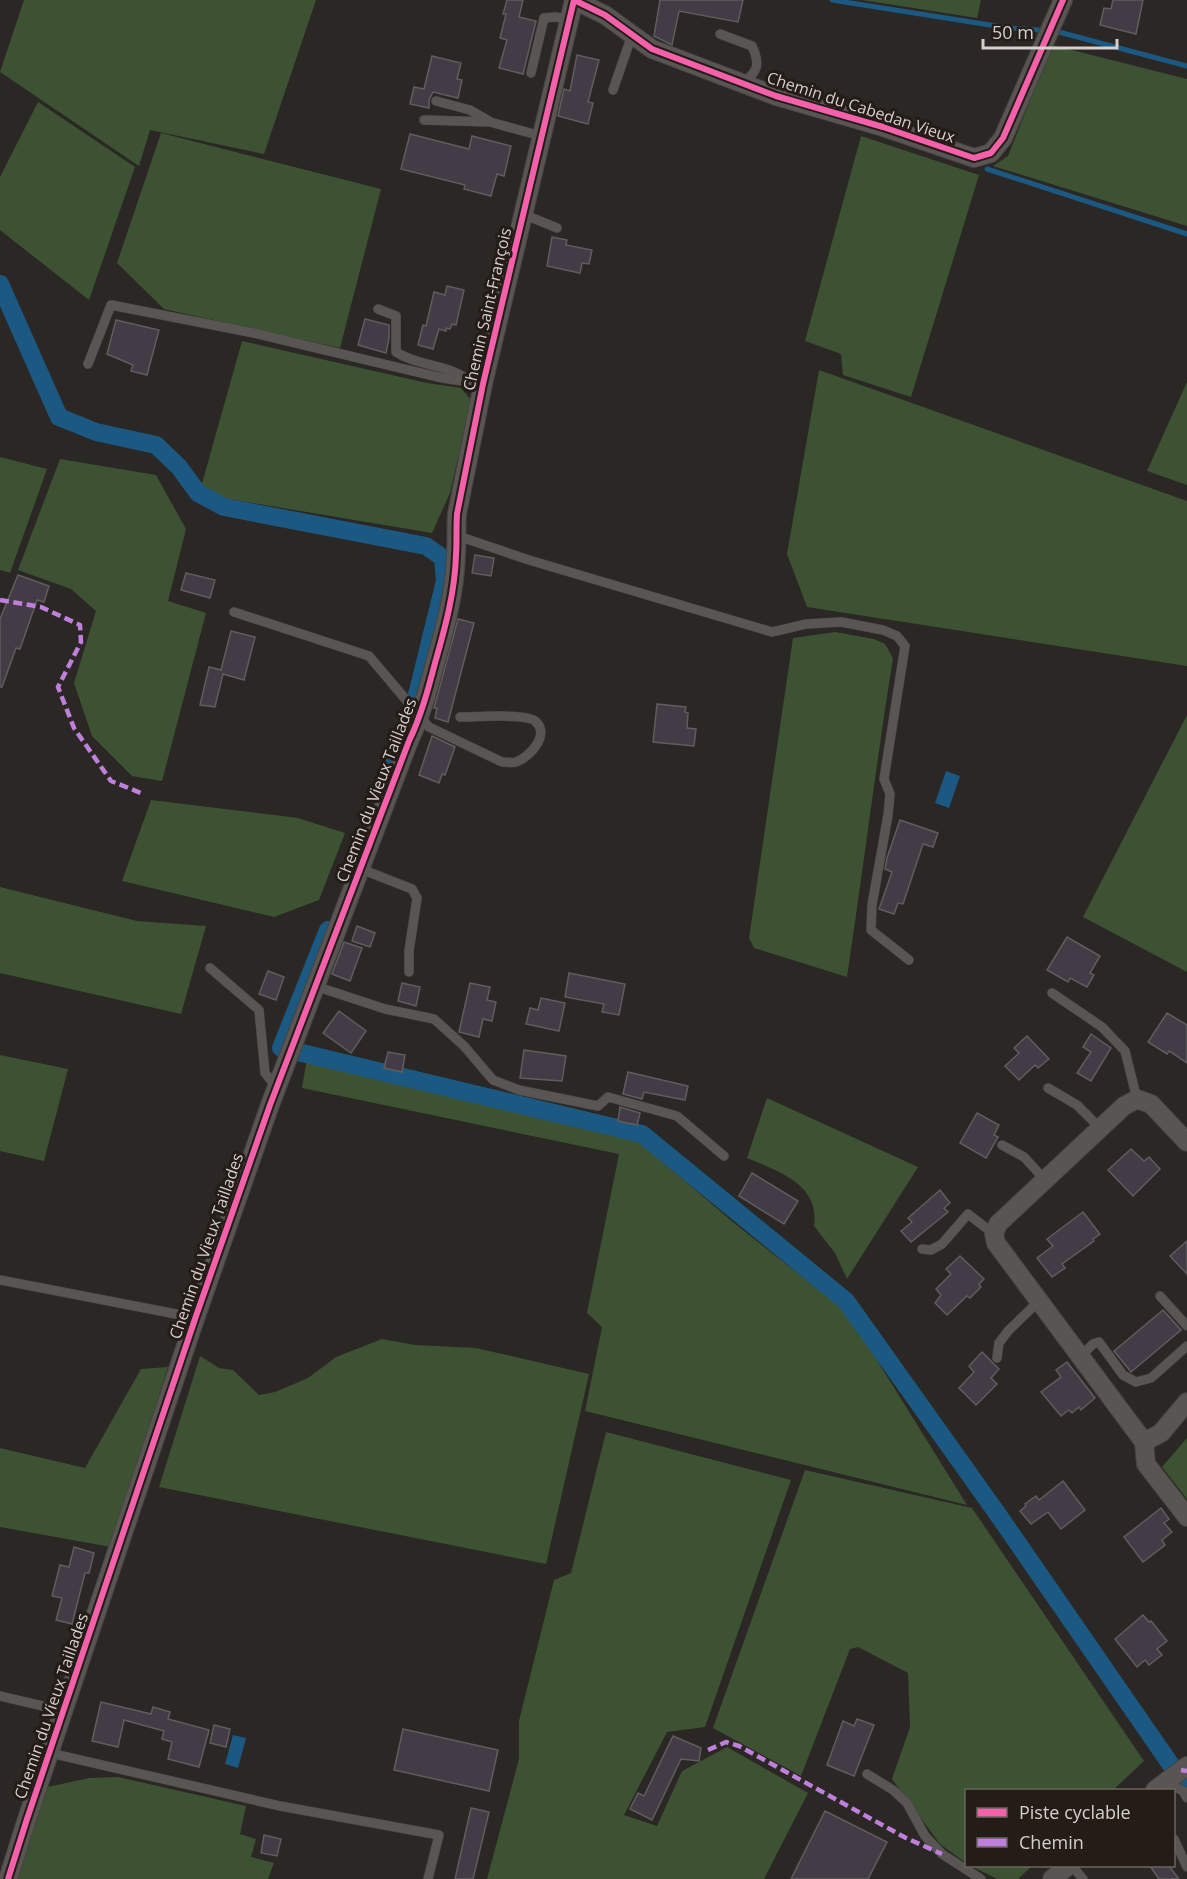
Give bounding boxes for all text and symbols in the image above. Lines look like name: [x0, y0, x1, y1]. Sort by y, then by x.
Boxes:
scale bar: [983, 12, 1116, 50]
text: 50 m: [992, 20, 1034, 44]
street label: Chemin du Cabedan Vieux: [764, 66, 958, 148]
street label: Chemin Saint-François: [458, 225, 516, 393]
street label: Chemin du Vieux Taillades: [331, 695, 421, 885]
street label: Chemin du Vieux Taillades: [164, 1150, 248, 1342]
street label: Chemin du Vieux Taillades: [9, 1610, 93, 1802]
legend: [965, 1789, 1175, 1867]
text: Piste cyclable: [1019, 1800, 1131, 1824]
text: Chemin: [1019, 1830, 1084, 1854]

